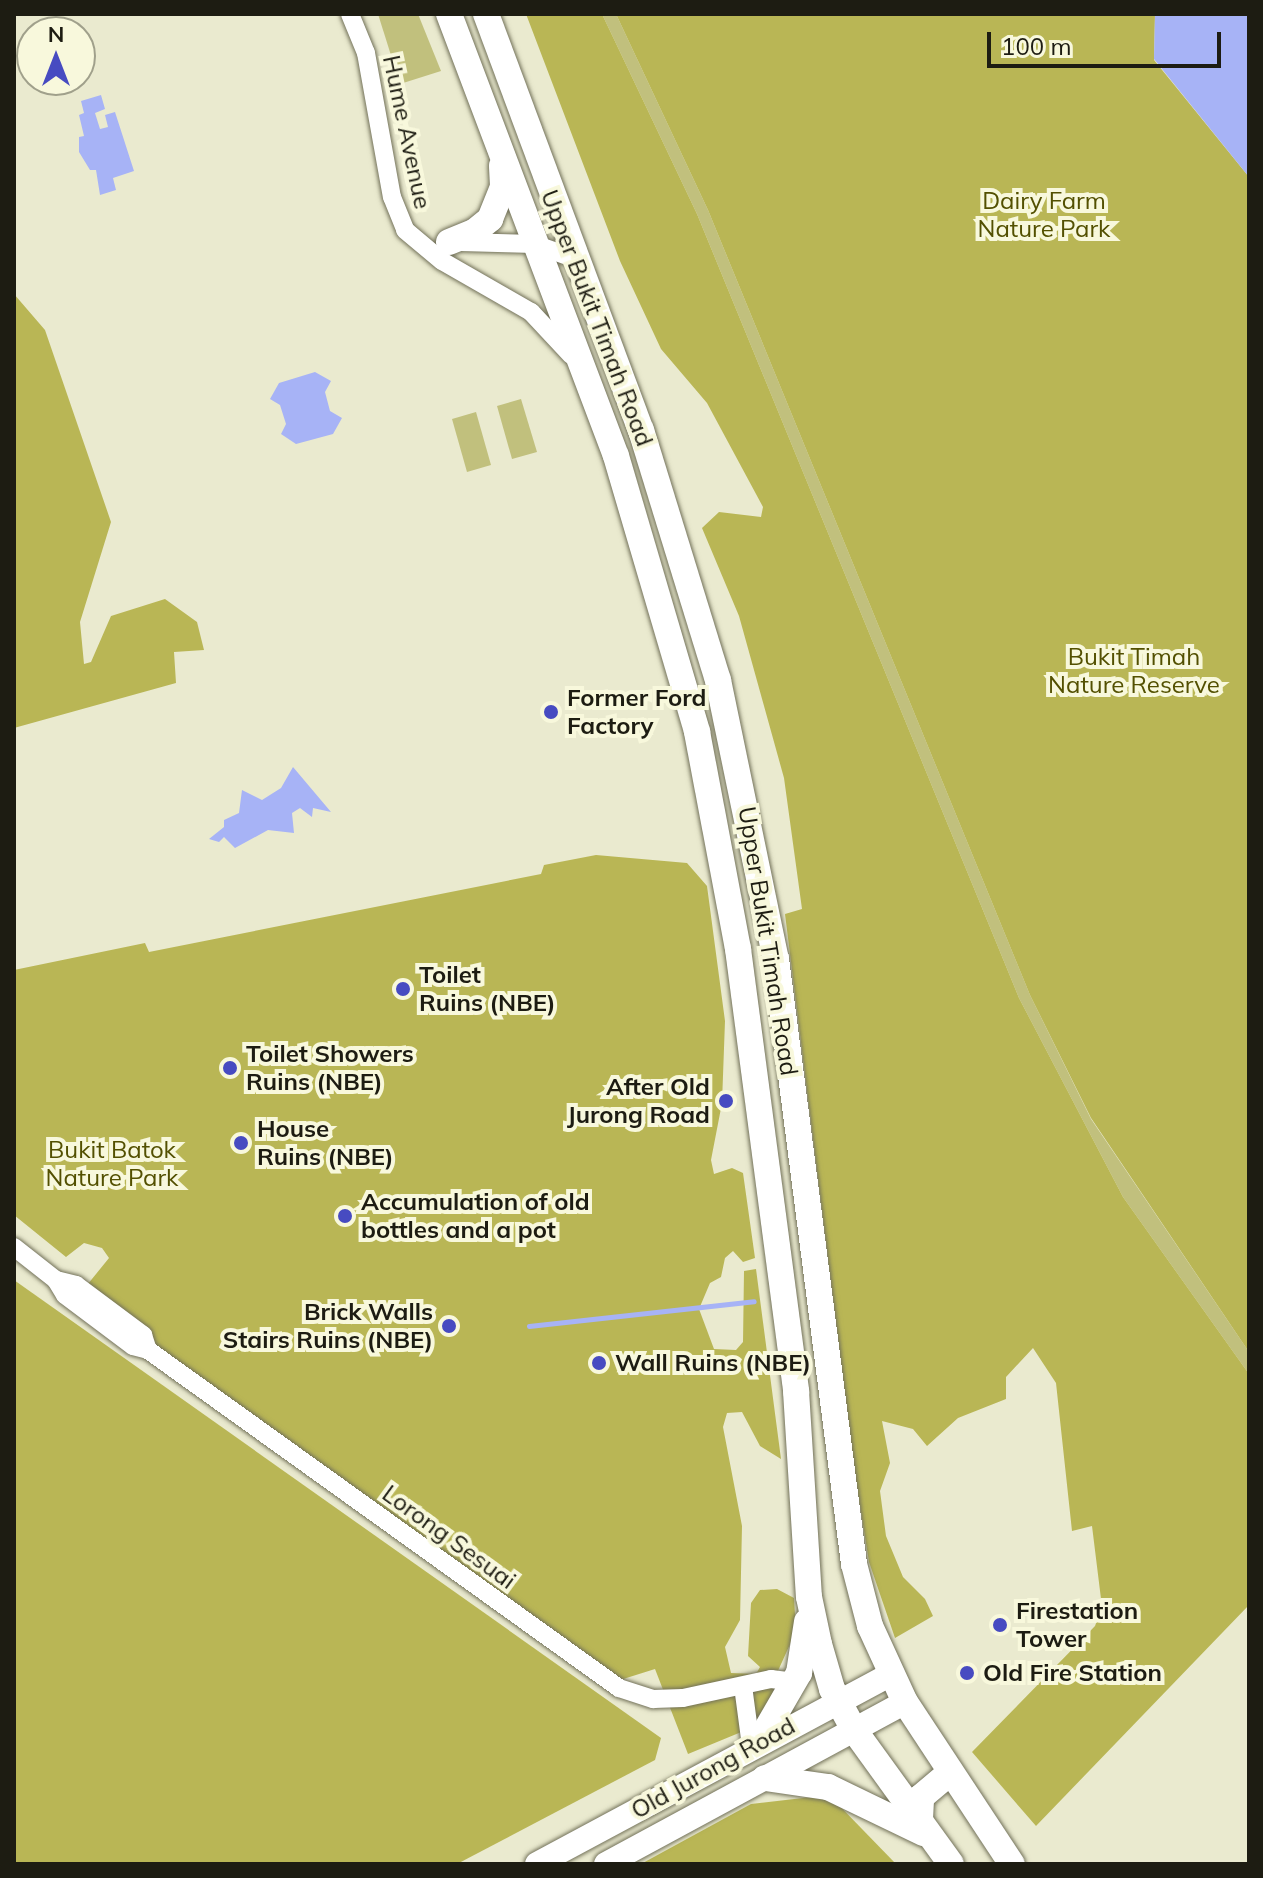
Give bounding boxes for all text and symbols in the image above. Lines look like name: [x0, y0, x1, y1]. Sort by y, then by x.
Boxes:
north arrow: [16, 16, 96, 96]
scale bar: [991, 16, 1225, 66]
text: N: [48, 20, 64, 48]
text: 100 m: [1001, 31, 1072, 61]
street label: Hume Avenue: [377, 53, 437, 211]
street label: Upper Bukit Timah Road: [535, 186, 659, 450]
park label: Dairy Farm Nature Park: [978, 187, 1110, 243]
park label: Bukit Timah Nature Reserve: [1048, 643, 1220, 699]
place label: Former Ford Factory: [567, 684, 706, 740]
marker: Former Ford Factory: [542, 703, 560, 721]
street label: Upper Bukit Timah Road: [732, 804, 804, 1078]
place label: Toilet Ruins (NBE): [419, 961, 556, 1017]
marker: Toilet Ruins (NBE): [394, 980, 412, 998]
place label: Toilet Showers Ruins (NBE): [246, 1040, 414, 1096]
marker: Toilet Showers Ruins (NBE): [221, 1059, 239, 1077]
place label: After Old Jurong Road: [567, 1073, 710, 1129]
marker: After Old Jurong Road: [717, 1092, 735, 1110]
place label: House Ruins (NBE): [257, 1115, 394, 1171]
marker: House Ruins (NBE): [232, 1134, 250, 1152]
park label: Bukit Batok Nature Park: [46, 1136, 178, 1192]
place label: Accumulation of old bottles and a pot: [361, 1188, 590, 1244]
marker: Accumulation of old bottles and a pot: [336, 1207, 354, 1225]
place label: Brick Walls Stairs Ruins (NBE): [223, 1298, 433, 1354]
marker: Brick Walls Stairs Ruins (NBE): [440, 1317, 458, 1335]
place label: Wall Ruins (NBE): [615, 1349, 811, 1377]
marker: Wall Ruins (NBE): [590, 1354, 608, 1372]
street label: Lorong Sesuai: [377, 1479, 521, 1595]
place label: Firestation Tower: [1016, 1597, 1138, 1653]
marker: Firestation Tower: [991, 1616, 1009, 1634]
place label: Old Fire Station: [983, 1659, 1162, 1687]
marker: Old Fire Station: [958, 1664, 976, 1682]
street label: Old Jurong Road: [626, 1711, 800, 1825]

